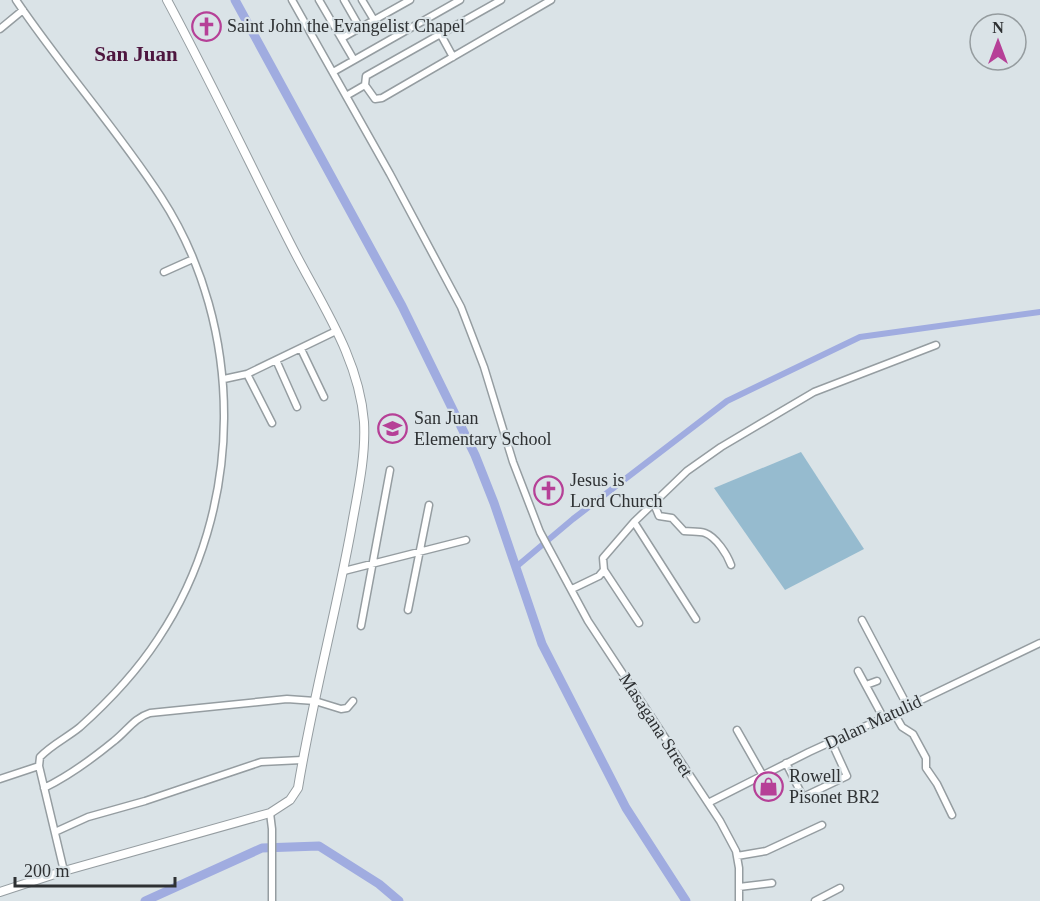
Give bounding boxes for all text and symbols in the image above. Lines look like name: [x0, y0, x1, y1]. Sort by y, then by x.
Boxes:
church icon: Saint John the Evangelist Chapel: [190, 10, 222, 42]
north arrow: [968, 12, 1028, 72]
place label: Saint John the Evangelist Chapel: [227, 16, 465, 36]
text: N: [992, 19, 1004, 36]
district label: San Juan: [94, 42, 178, 66]
place label: San Juan Elementary School: [414, 408, 551, 449]
school or university icon: San Juan Elementary School: [377, 412, 409, 444]
place label: Jesus is Lord Church: [570, 470, 662, 511]
church icon: Jesus is Lord Church: [533, 474, 565, 506]
street label: Masagana Street: [615, 669, 697, 781]
street label: Dalan Matulid: [821, 691, 925, 753]
place label: Rowell Pisonet BR2: [789, 766, 880, 807]
shop icon: Rowell Pisonet BR2: [752, 770, 784, 802]
scale bar: [15, 850, 176, 888]
text: 200 m: [24, 861, 70, 881]

